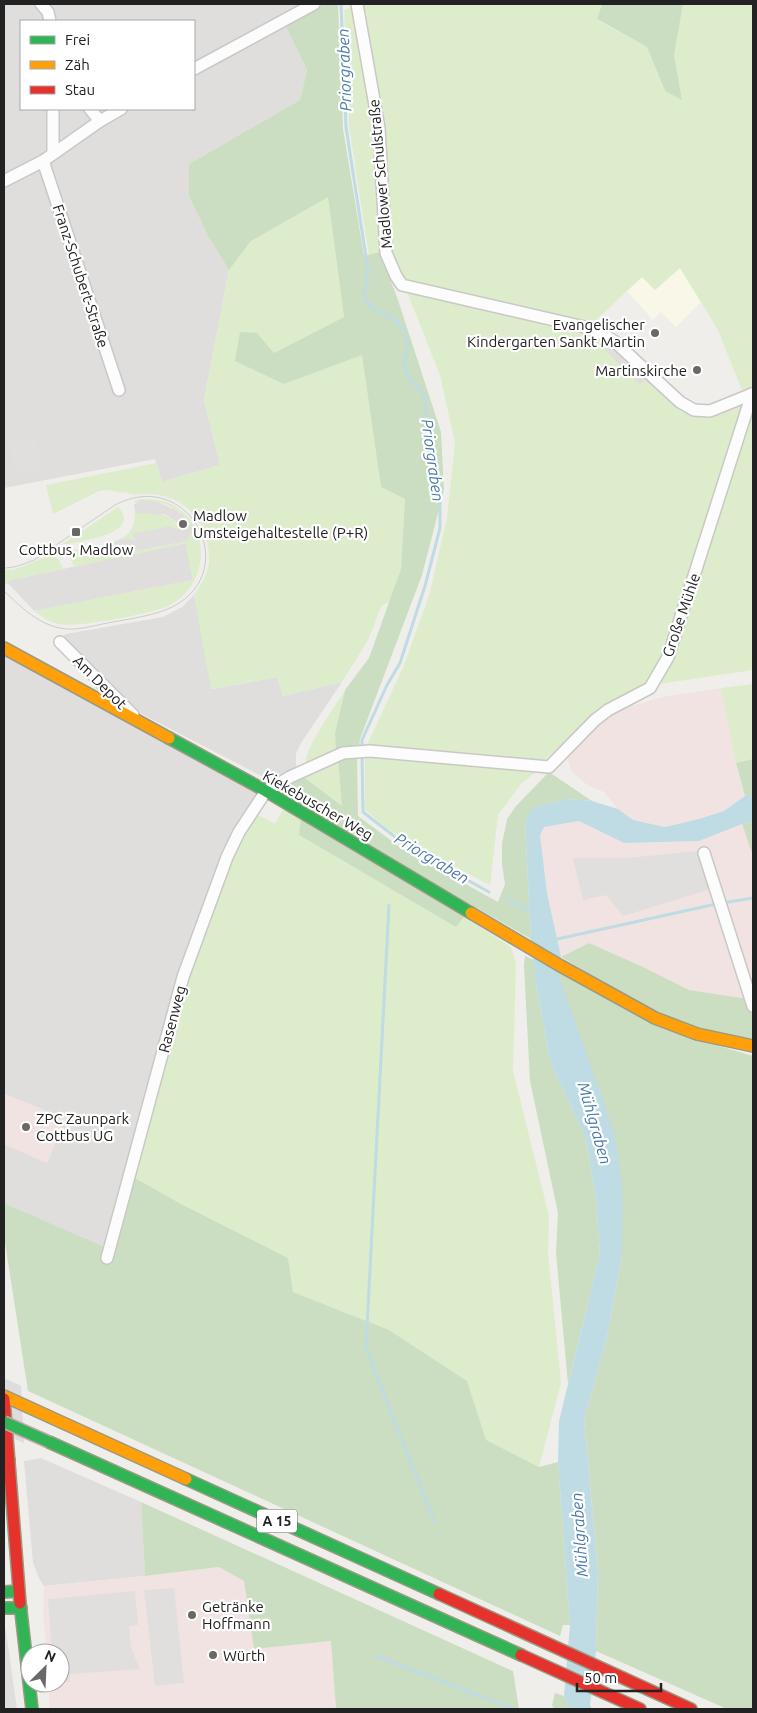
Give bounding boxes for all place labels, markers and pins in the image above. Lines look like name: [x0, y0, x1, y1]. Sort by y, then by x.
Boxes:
place label: Evangelischer Kindergarten Sankt Martin: [467, 316, 645, 350]
marker: Evangelischer Kindergarten Sankt Martin: [649, 327, 661, 339]
place label: Martinskirche: [595, 362, 687, 379]
marker: Martinskirche: [691, 364, 703, 376]
place label: Madlow Umsteigehaltestelle (P+R): [193, 507, 368, 541]
marker: Madlow Umsteigehaltestelle (P+R): [177, 518, 189, 530]
marker: Cottbus, Madlow: [70, 526, 82, 538]
place label: Cottbus, Madlow: [19, 541, 134, 558]
place label: ZPC Zaunpark Cottbus UG: [36, 1110, 130, 1144]
marker: ZPC Zaunpark Cottbus UG: [20, 1121, 32, 1133]
place label: Getränke Hoffmann: [202, 1598, 270, 1632]
marker: Getränke Hoffmann: [186, 1609, 198, 1621]
place label: Würth: [223, 1647, 265, 1664]
marker: Würth: [207, 1649, 219, 1661]

